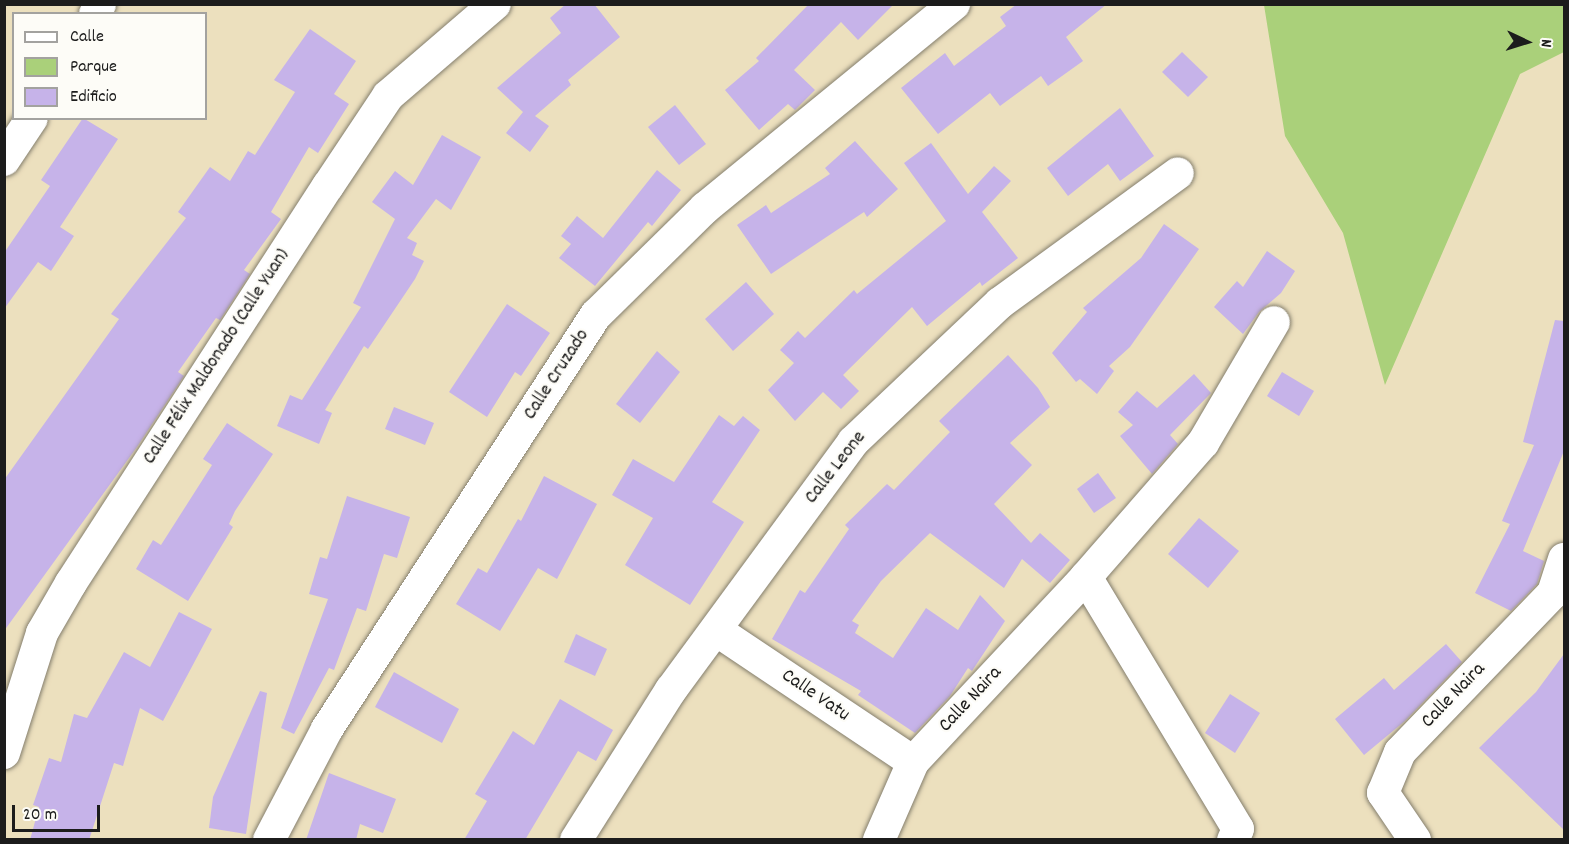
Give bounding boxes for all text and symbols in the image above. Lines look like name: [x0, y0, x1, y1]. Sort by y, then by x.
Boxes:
legend: [12, 12, 207, 120]
north arrow: [1497, 12, 1557, 72]
text: Calle: [70, 25, 104, 50]
text: N: [1534, 39, 1557, 48]
text: Parque: [70, 55, 117, 80]
text: Edificio: [70, 85, 117, 110]
street label: Calle Félix Maldonado (Calle Yuan): [138, 245, 296, 469]
street label: Calle Cruzado: [519, 325, 595, 425]
street label: Calle Leone: [800, 427, 872, 509]
street label: Calle Naira: [1417, 658, 1491, 734]
street label: Calle Naira: [934, 662, 1008, 738]
street label: Calle Vatu: [776, 664, 854, 728]
scale bar: [15, 793, 104, 831]
text: 20 m: [23, 803, 57, 828]

